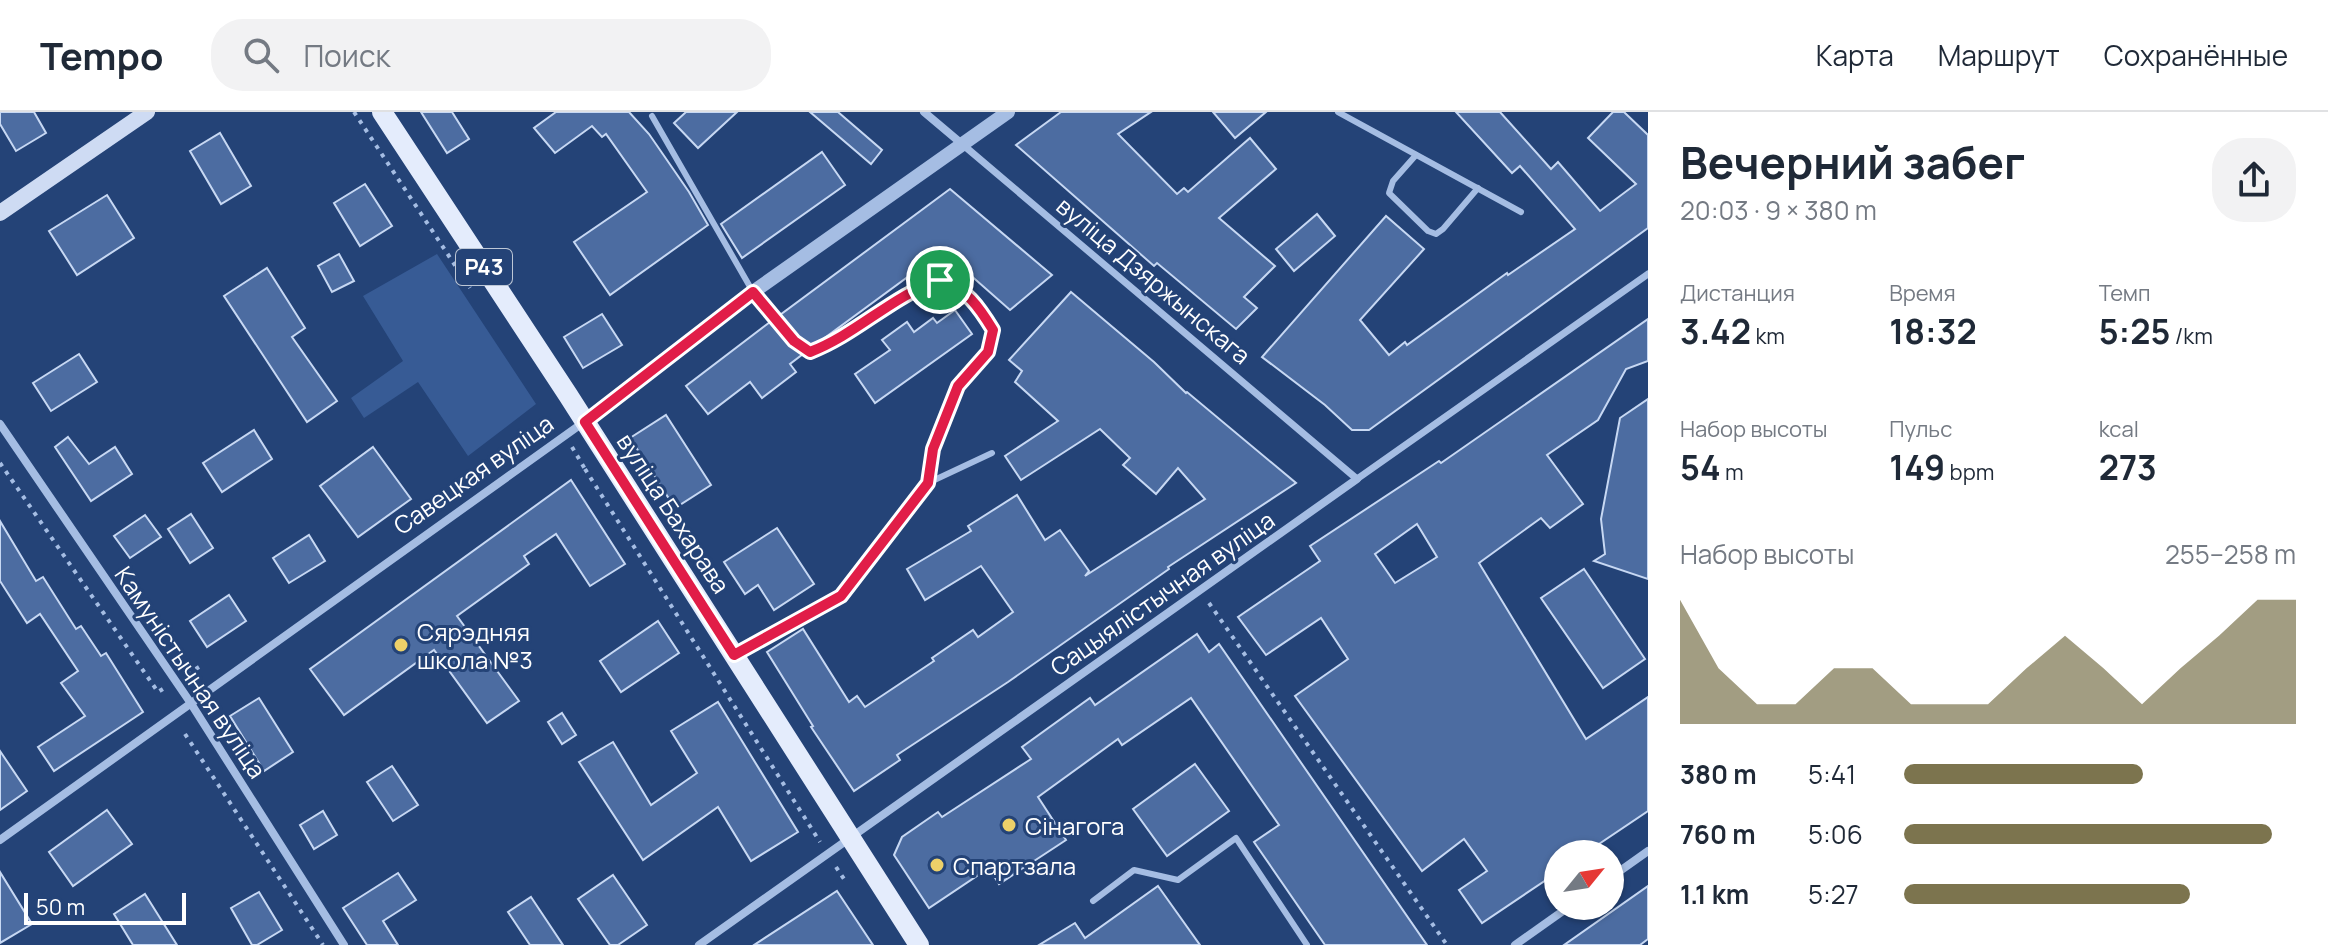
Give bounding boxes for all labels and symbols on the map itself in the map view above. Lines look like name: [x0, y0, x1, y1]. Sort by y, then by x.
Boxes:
street label: вуліца Дзяржынскага: [1050, 189, 1258, 371]
pin: [906, 246, 974, 314]
road number: Р43: [456, 249, 512, 285]
street label: Савецкая вуліца: [386, 407, 560, 541]
street label: вуліца Бахарава: [610, 427, 738, 599]
street label: Сацыялістычная вуліца: [1043, 503, 1281, 683]
street label: Камуністычная вуліца: [108, 560, 274, 784]
place label: Сярэдняя школа №3: [417, 615, 533, 676]
marker: Сярэдняя школа №3: [392, 636, 410, 654]
place label: Сінагога: [1025, 809, 1124, 842]
marker: Сінагога: [1000, 816, 1018, 834]
north arrow: [1544, 840, 1624, 920]
place label: Спартзала: [953, 849, 1076, 882]
marker: Спартзала: [928, 856, 946, 874]
scale bar: [24, 889, 186, 925]

